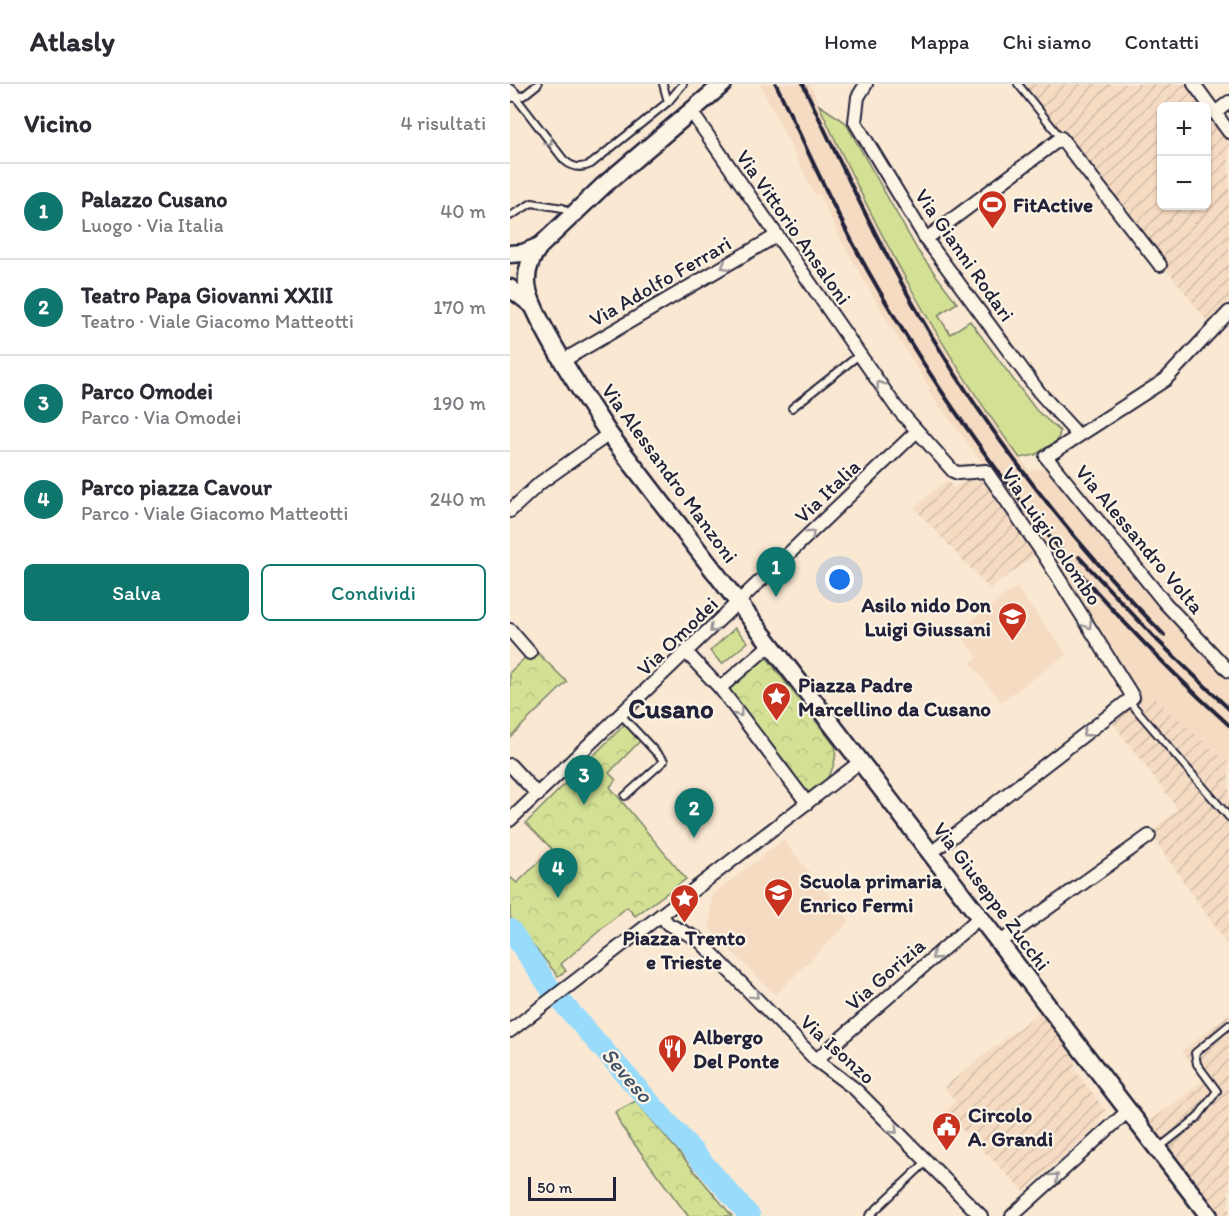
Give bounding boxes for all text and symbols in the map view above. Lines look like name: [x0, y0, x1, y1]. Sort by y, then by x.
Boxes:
text: Atlasly: [30, 24, 115, 58]
text: Home: [824, 29, 877, 54]
text: Mappa: [910, 29, 969, 54]
text: Chi siamo: [1002, 29, 1091, 54]
text: Contatti: [1124, 29, 1199, 54]
map controls: [1157, 102, 1211, 210]
button: +: [1157, 102, 1211, 156]
text: Vicino: [24, 107, 92, 139]
text: 4 risultati: [400, 111, 486, 135]
one-way arrow: [542, 135, 553, 146]
street label: Via Vittorio Ansaloni: [731, 145, 857, 309]
button: −: [1157, 156, 1211, 210]
street label: Via Gianni Rodari: [910, 184, 1020, 326]
text: Palazzo Cusano: [81, 186, 227, 213]
sports icon: FitActive: [976, 188, 1008, 230]
place label: FitActive: [1013, 192, 1093, 217]
text: 1: [39, 199, 48, 223]
text: 40 m: [440, 199, 486, 223]
text: Luogo · Via Italia: [81, 213, 224, 237]
street label: Via Adolfo Ferrari: [585, 230, 735, 332]
one-way arrow: [721, 259, 731, 270]
text: Teatro Papa Giovanni XXIII: [81, 282, 333, 309]
text: 2: [38, 295, 49, 319]
text: 170 m: [433, 295, 486, 319]
text: Teatro · Viale Giacomo Matteotti: [81, 309, 354, 333]
text: Parco Omodei: [81, 378, 213, 405]
street label: Via Alessandro Manzoni: [596, 378, 744, 568]
one-way arrow: [876, 381, 887, 392]
text: 3: [38, 391, 49, 415]
text: 190 m: [433, 391, 486, 415]
text: Parco · Via Omodei: [81, 405, 241, 429]
street label: Via Italia: [789, 454, 865, 528]
street label: Via Alessandro Volta: [1070, 459, 1210, 619]
street label: Via Luigi Colombo: [996, 462, 1108, 610]
text: Parco piazza Cavour: [81, 474, 272, 501]
text: 4: [37, 487, 50, 511]
text: 240 m: [430, 487, 486, 511]
text: Parco · Viale Giacomo Matteotti: [81, 501, 348, 525]
one-way arrow: [803, 530, 814, 541]
pin: 1: [756, 548, 796, 597]
button: Salva: [24, 564, 249, 621]
button: Condividi: [261, 564, 486, 621]
your location: [825, 565, 854, 594]
street label: Via Omodei: [631, 591, 723, 681]
place label: Asilo nido Don Luigi Giussani: [860, 592, 992, 642]
school or university icon: Asilo nido Don Luigi Giussani: [996, 600, 1028, 642]
one-way arrow: [1080, 619, 1092, 629]
one-way arrow: [709, 621, 720, 632]
place label: Piazza Padre Marcellino da Cusano: [798, 672, 991, 721]
place icon: Piazza Padre Marcellino da Cusano: [761, 680, 793, 722]
district label: Cusano: [628, 692, 714, 725]
one-way arrow: [731, 707, 742, 718]
one-way arrow: [1082, 726, 1093, 737]
pin: 3: [564, 756, 604, 805]
pin: 2: [674, 788, 714, 838]
street label: Via Giuseppe Zucchi: [928, 817, 1056, 975]
pin: 4: [538, 848, 578, 898]
place label: Scuola primaria Enrico Fermi: [800, 868, 943, 917]
school or university icon: Scuola primaria Enrico Fermi: [763, 876, 795, 918]
place icon: Piazza Trento e Trieste: [668, 882, 700, 924]
place label: Piazza Trento e Trieste: [622, 925, 746, 974]
street label: Via Gorizia: [840, 933, 930, 1015]
one-way arrow: [931, 948, 942, 959]
one-way arrow: [747, 988, 758, 999]
street label: Via Isonzo: [795, 1009, 881, 1089]
place label: Albergo Del Ponte: [692, 1024, 779, 1073]
restaurant icon: Albergo Del Ponte: [656, 1032, 688, 1074]
water label: Seveso: [596, 1042, 659, 1109]
place label: Circolo A. Grandi: [967, 1102, 1053, 1151]
public building icon: Circolo A. Grandi: [931, 1110, 963, 1152]
one-way arrow: [887, 1123, 898, 1134]
one-way arrow: [1048, 1173, 1059, 1184]
scale bar: [528, 1174, 616, 1202]
text: 50 m: [537, 1178, 572, 1197]

